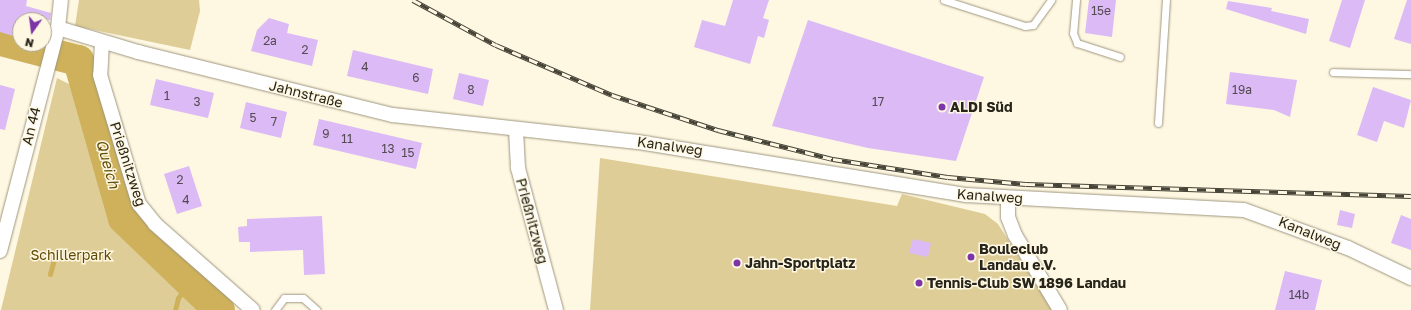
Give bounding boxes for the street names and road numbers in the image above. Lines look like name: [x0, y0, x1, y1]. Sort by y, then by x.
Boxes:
street label: Jahnstraße: [267, 77, 345, 111]
street label: An 44: [18, 105, 44, 147]
street label: Prießnitzweg: [106, 120, 150, 208]
street label: Kanalweg: [636, 133, 704, 159]
street label: Prießnitzweg: [512, 176, 552, 266]
street label: Kanalweg: [956, 185, 1024, 207]
street label: Kanalweg: [1276, 213, 1344, 253]

